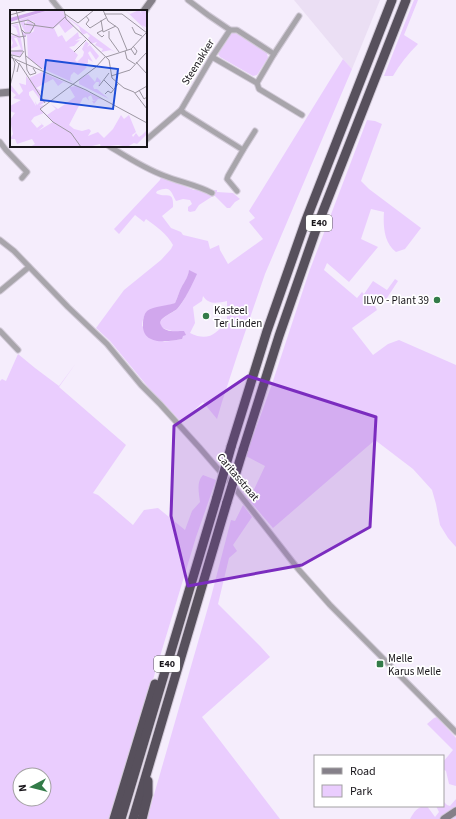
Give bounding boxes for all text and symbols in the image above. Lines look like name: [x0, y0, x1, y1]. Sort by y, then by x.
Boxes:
inset map: [10, 10, 147, 147]
street label: Steenakker: [178, 36, 218, 88]
road number: E40: [306, 215, 332, 231]
place label: ILVO - Plant 39: [363, 293, 429, 308]
marker: ILVO - Plant 39: [432, 295, 442, 305]
place label: Kasteel Ter Linden: [214, 303, 262, 331]
marker: Kasteel Ter Linden: [201, 311, 211, 321]
street label: Caritasstraat: [214, 450, 263, 504]
place label: Melle Karus Melle: [388, 651, 442, 679]
road number: E40: [154, 656, 180, 672]
marker: Melle Karus Melle: [375, 659, 385, 669]
legend: [314, 755, 444, 807]
text: Road: [350, 763, 376, 780]
north arrow: [12, 767, 52, 807]
text: Park: [350, 783, 372, 800]
text: N: [15, 784, 30, 793]

